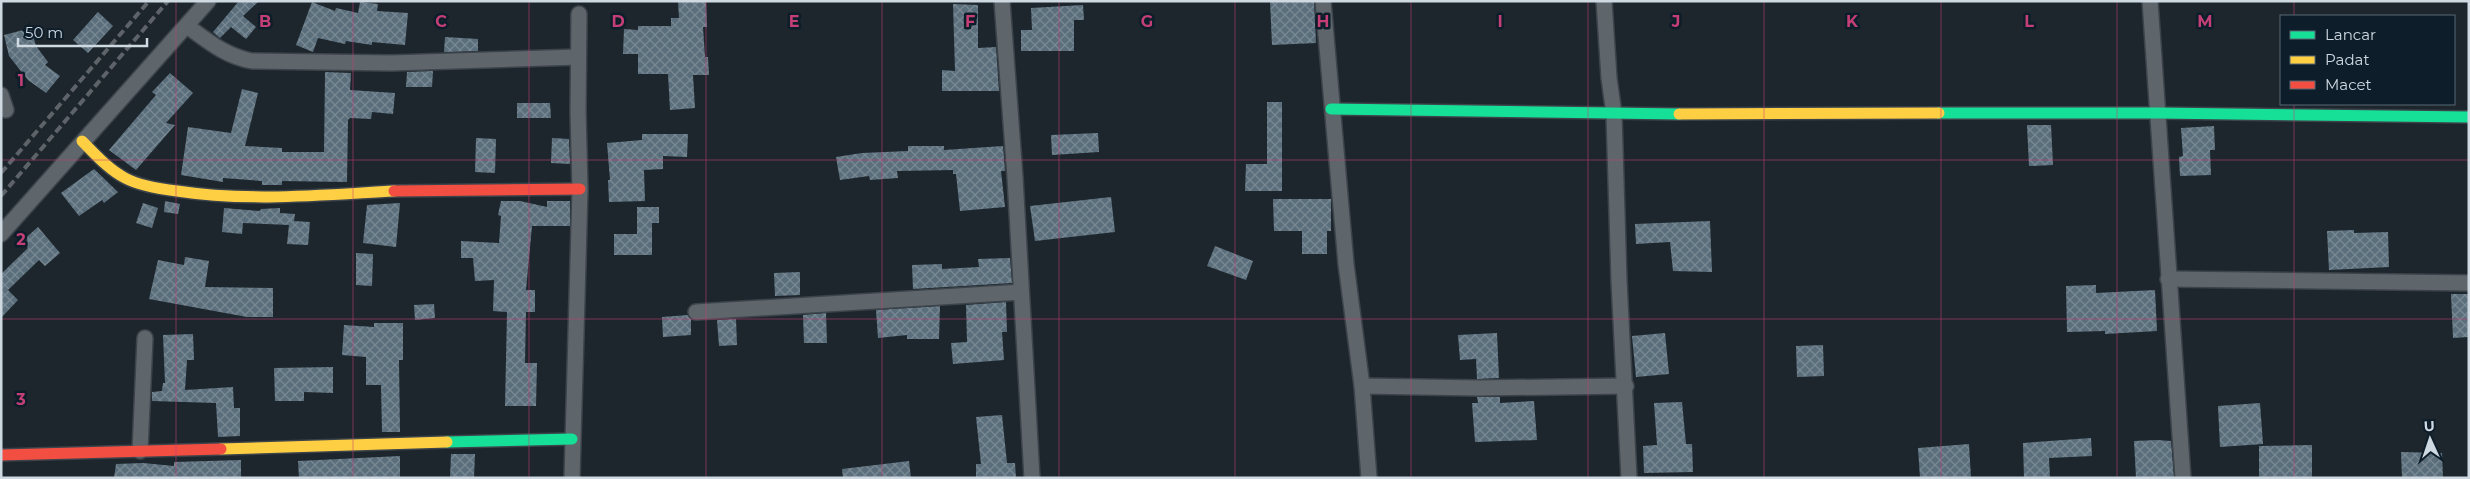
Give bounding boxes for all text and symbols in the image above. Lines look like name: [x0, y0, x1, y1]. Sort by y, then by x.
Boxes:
text: B: [259, 12, 271, 31]
text: C: [435, 12, 447, 31]
text: D: [611, 12, 625, 31]
text: E: [789, 12, 799, 31]
text: F: [965, 12, 975, 31]
text: G: [1141, 12, 1153, 31]
text: H: [1317, 12, 1329, 31]
text: I: [1497, 12, 1503, 31]
text: J: [1671, 12, 1680, 31]
text: K: [1846, 12, 1859, 31]
text: L: [2024, 12, 2034, 31]
text: M: [2197, 12, 2213, 31]
scale bar: [18, 15, 146, 47]
legend: [2280, 15, 2455, 105]
text: 50 m: [25, 23, 63, 42]
text: Lancar: [2325, 25, 2376, 44]
text: Padat: [2325, 50, 2370, 69]
text: 1: [18, 71, 24, 90]
text: Macet: [2325, 75, 2372, 94]
text: 2: [16, 230, 26, 249]
text: 3: [15, 390, 26, 409]
north arrow: [2405, 414, 2455, 464]
text: U: [2423, 417, 2435, 435]

